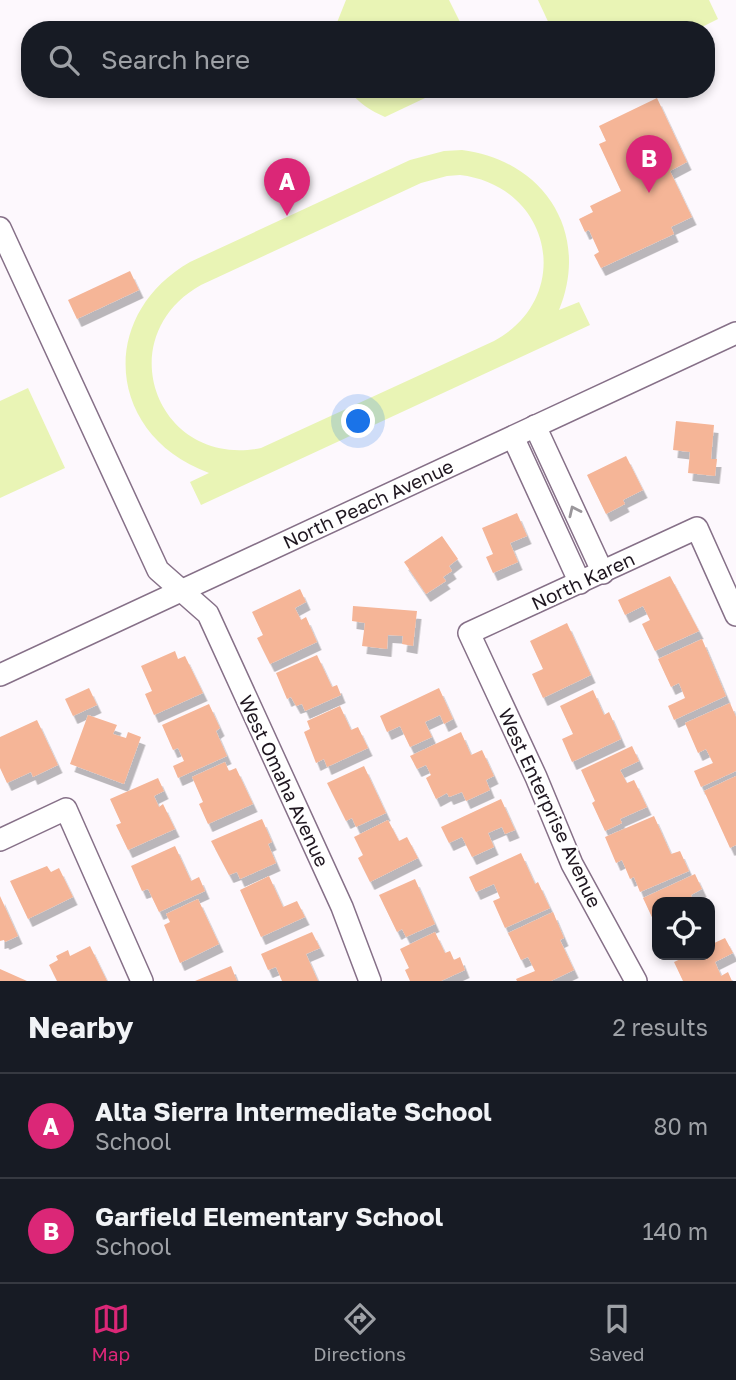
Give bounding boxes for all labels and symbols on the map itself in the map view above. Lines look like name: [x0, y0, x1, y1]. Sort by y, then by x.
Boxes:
pin: B: [626, 135, 672, 193]
pin: A: [264, 158, 310, 216]
your location: [341, 404, 375, 438]
street label: North Peach Avenue: [279, 454, 457, 553]
one-way arrow: [568, 506, 582, 518]
street label: North Karen: [528, 547, 638, 614]
street label: West Omaha Avenue: [235, 691, 334, 870]
street label: West Enterprise Avenue: [494, 705, 607, 911]

